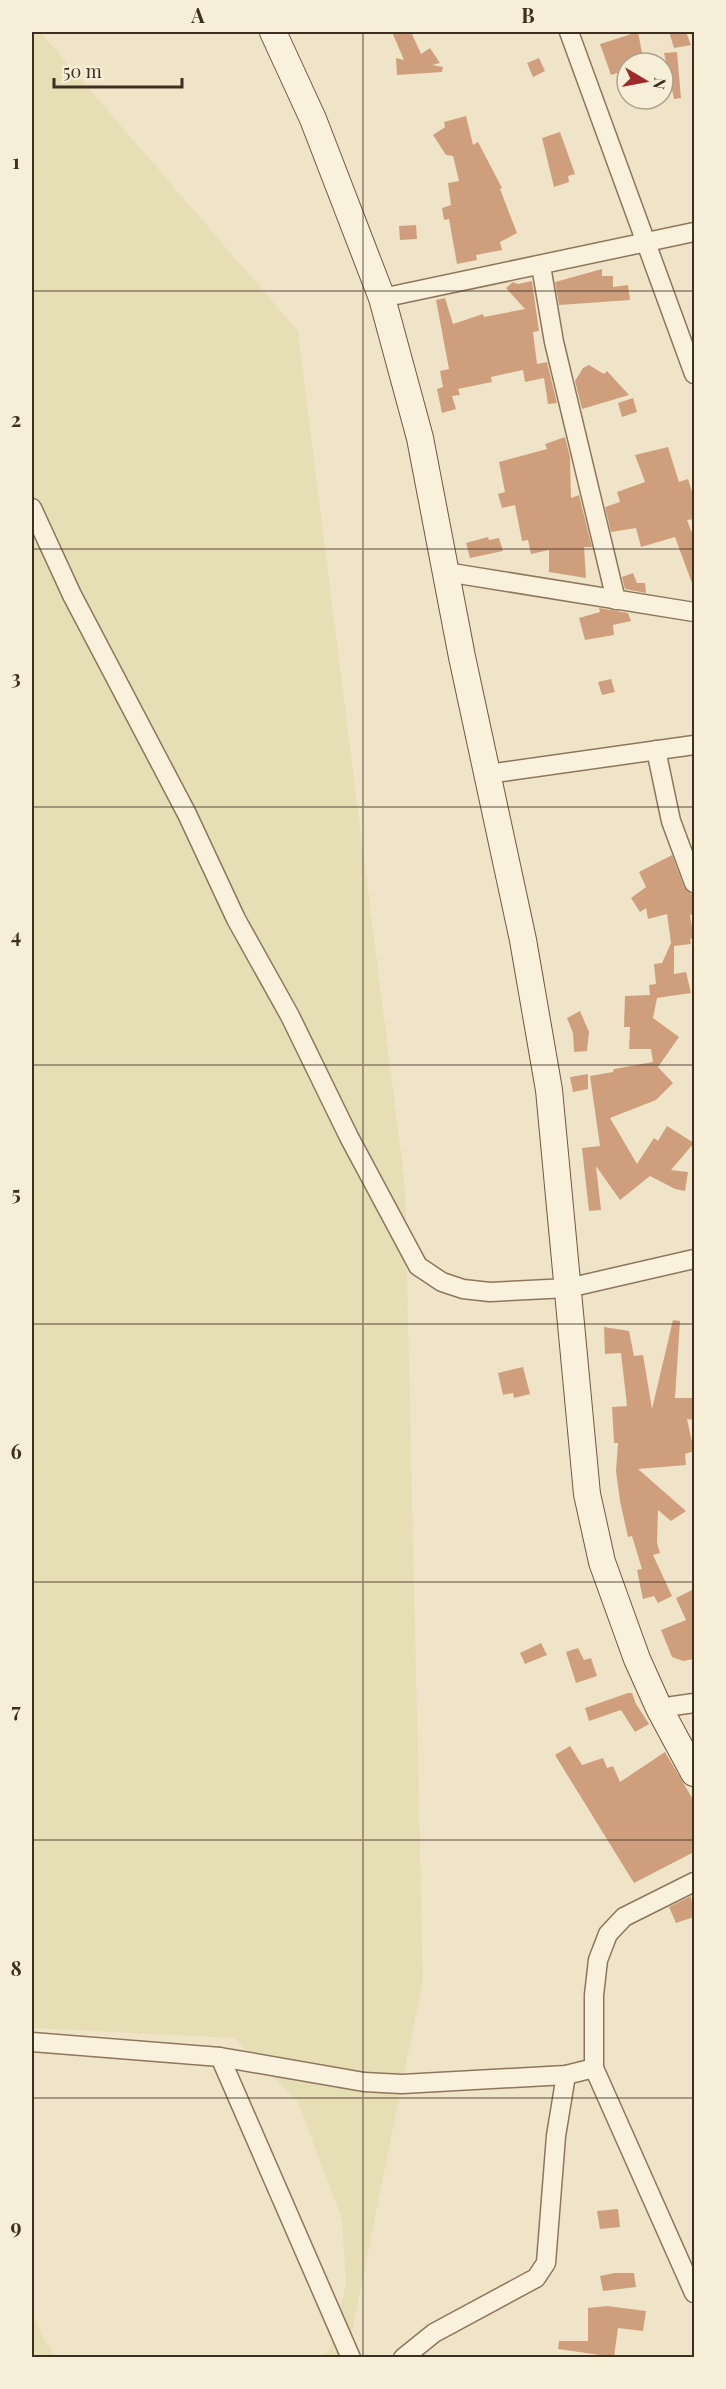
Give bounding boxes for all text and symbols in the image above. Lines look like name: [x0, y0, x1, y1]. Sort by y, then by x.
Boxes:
text: A: [190, 1, 205, 28]
text: B: [521, 1, 535, 28]
scale bar: [54, 51, 182, 89]
north arrow: [615, 51, 675, 111]
text: 50 m: [63, 59, 102, 83]
text: N: [649, 76, 672, 92]
text: 1: [12, 147, 20, 174]
text: 2: [11, 405, 21, 432]
text: 3: [11, 663, 21, 690]
text: 4: [11, 921, 21, 948]
text: 5: [11, 1179, 21, 1206]
text: 6: [10, 1437, 22, 1464]
text: 7: [11, 1696, 21, 1723]
text: 8: [10, 1954, 22, 1981]
text: 9: [10, 2212, 22, 2239]

